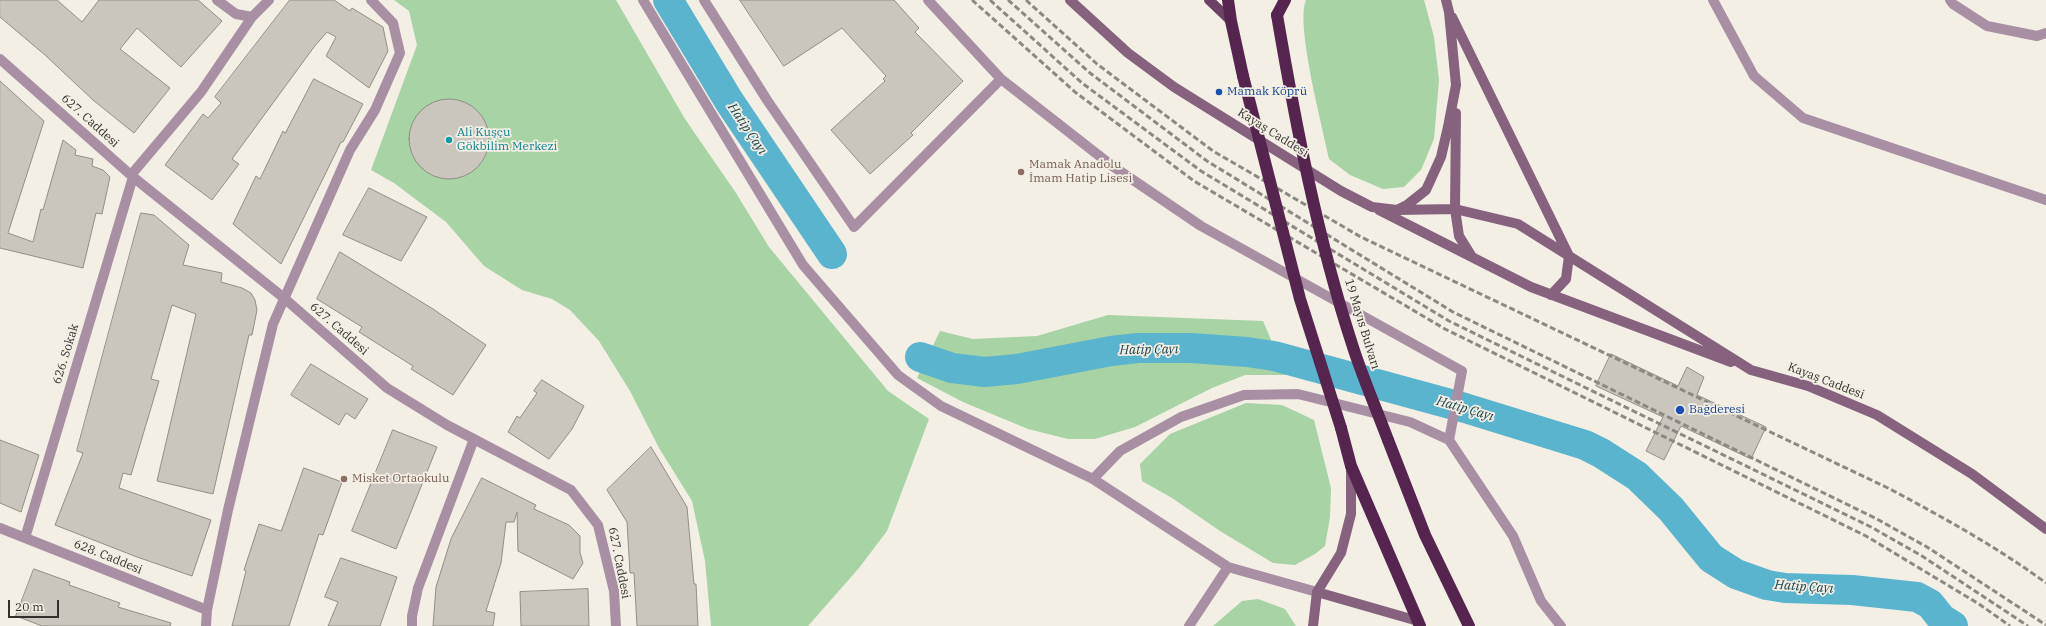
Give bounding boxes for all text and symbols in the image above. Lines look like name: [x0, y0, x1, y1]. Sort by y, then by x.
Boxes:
place label: Mamak Köprü: [1227, 85, 1307, 99]
marker: Mamak Köprü: [1214, 87, 1224, 97]
street label: 627. Caddesi: [58, 91, 122, 151]
water label: Hatip Çayı: [724, 100, 770, 158]
street label: Kayaş Caddesi: [1235, 105, 1311, 161]
place label: Ali Kuşçu Gökbilim Merkezi: [457, 126, 557, 154]
marker: Ali Kuşçu Gökbilim Merkezi: [444, 135, 454, 145]
place label: Mamak Anadolu İmam Hatip Lisesi: [1029, 158, 1132, 186]
marker: Mamak Anadolu İmam Hatip Lisesi: [1016, 167, 1026, 177]
street label: 19 Mayıs Bulvarı: [1341, 277, 1383, 371]
street label: 627. Caddesi: [307, 300, 371, 358]
street label: 626. Sokak: [50, 322, 82, 386]
water label: Hatip Çayı: [1119, 342, 1179, 358]
street label: Kayaş Caddesi: [1786, 360, 1866, 402]
water label: Hatip Çayı: [1435, 393, 1495, 425]
place label: Bağderesi: [1689, 403, 1745, 417]
marker: Bağderesi: [1674, 404, 1686, 416]
place label: Misket Ortaokulu: [352, 472, 449, 486]
marker: Misket Ortaokulu: [339, 474, 349, 484]
street label: 627. Caddesi: [605, 526, 633, 600]
street label: 628. Caddesi: [72, 537, 144, 577]
water label: Hatip Çayı: [1774, 577, 1834, 597]
scale bar: [10, 592, 61, 618]
text: 20 m: [15, 599, 44, 614]

